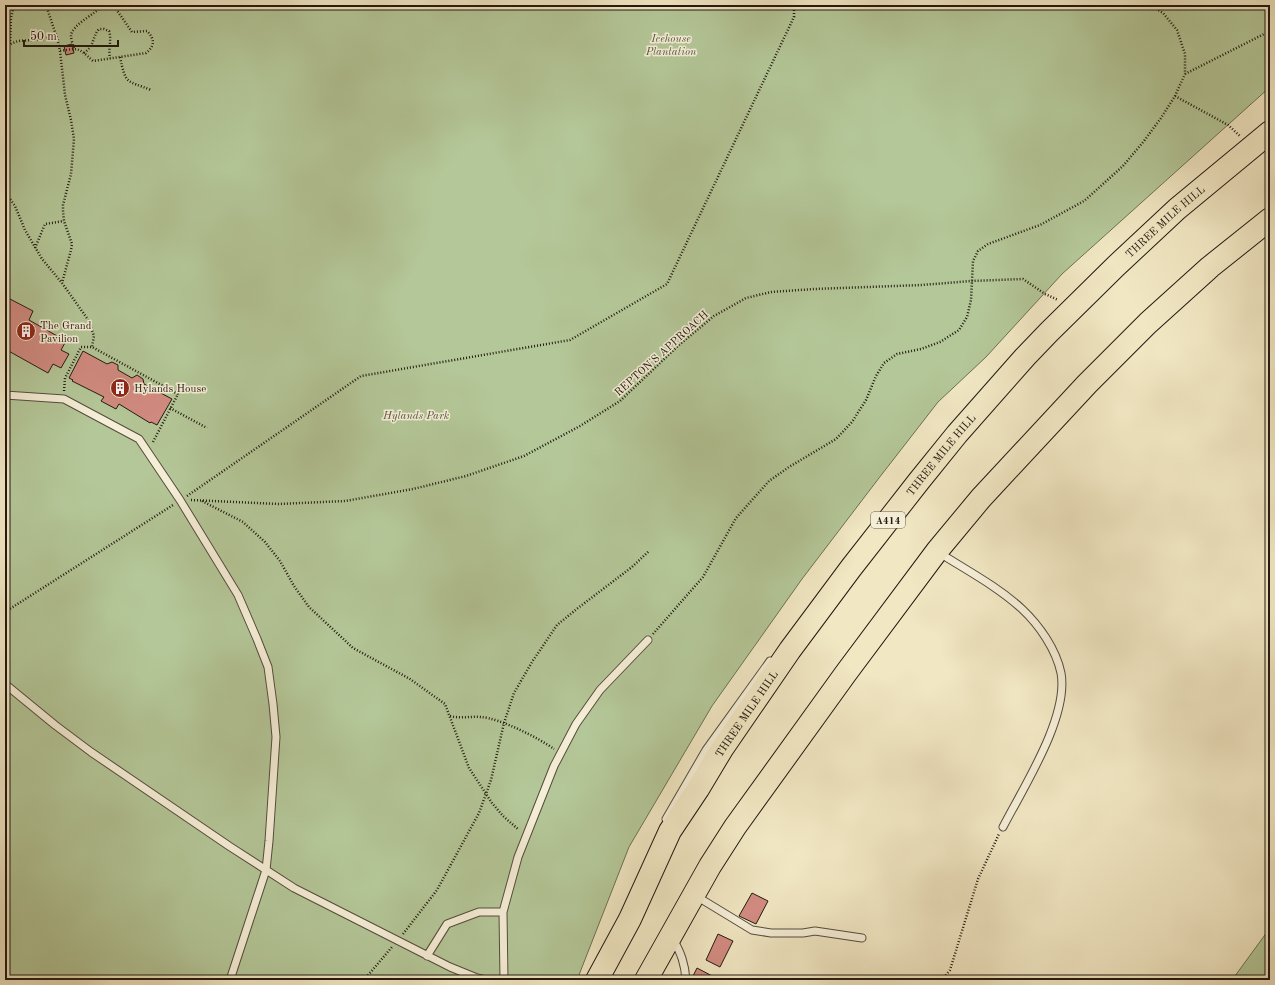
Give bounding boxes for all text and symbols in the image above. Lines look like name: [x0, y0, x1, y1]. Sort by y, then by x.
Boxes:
scale bar: [24, 22, 118, 48]
text: 50 m: [30, 30, 57, 43]
park label: Icehouse Plantation: [645, 34, 697, 58]
street label: THREE MILE HILL: [1124, 184, 1208, 261]
street label: REPTON'S APPROACH: [613, 309, 711, 399]
building icon: The Grand Pavilion: [15, 320, 37, 342]
place label: The Grand Pavilion: [40, 321, 92, 345]
building icon: Hylands House: [109, 377, 131, 399]
place label: Hylands House: [134, 384, 206, 395]
park label: Hylands Park: [382, 411, 450, 422]
street label: THREE MILE HILL: [905, 413, 979, 499]
road number: A414: [871, 512, 905, 528]
street label: THREE MILE HILL: [714, 669, 781, 760]

